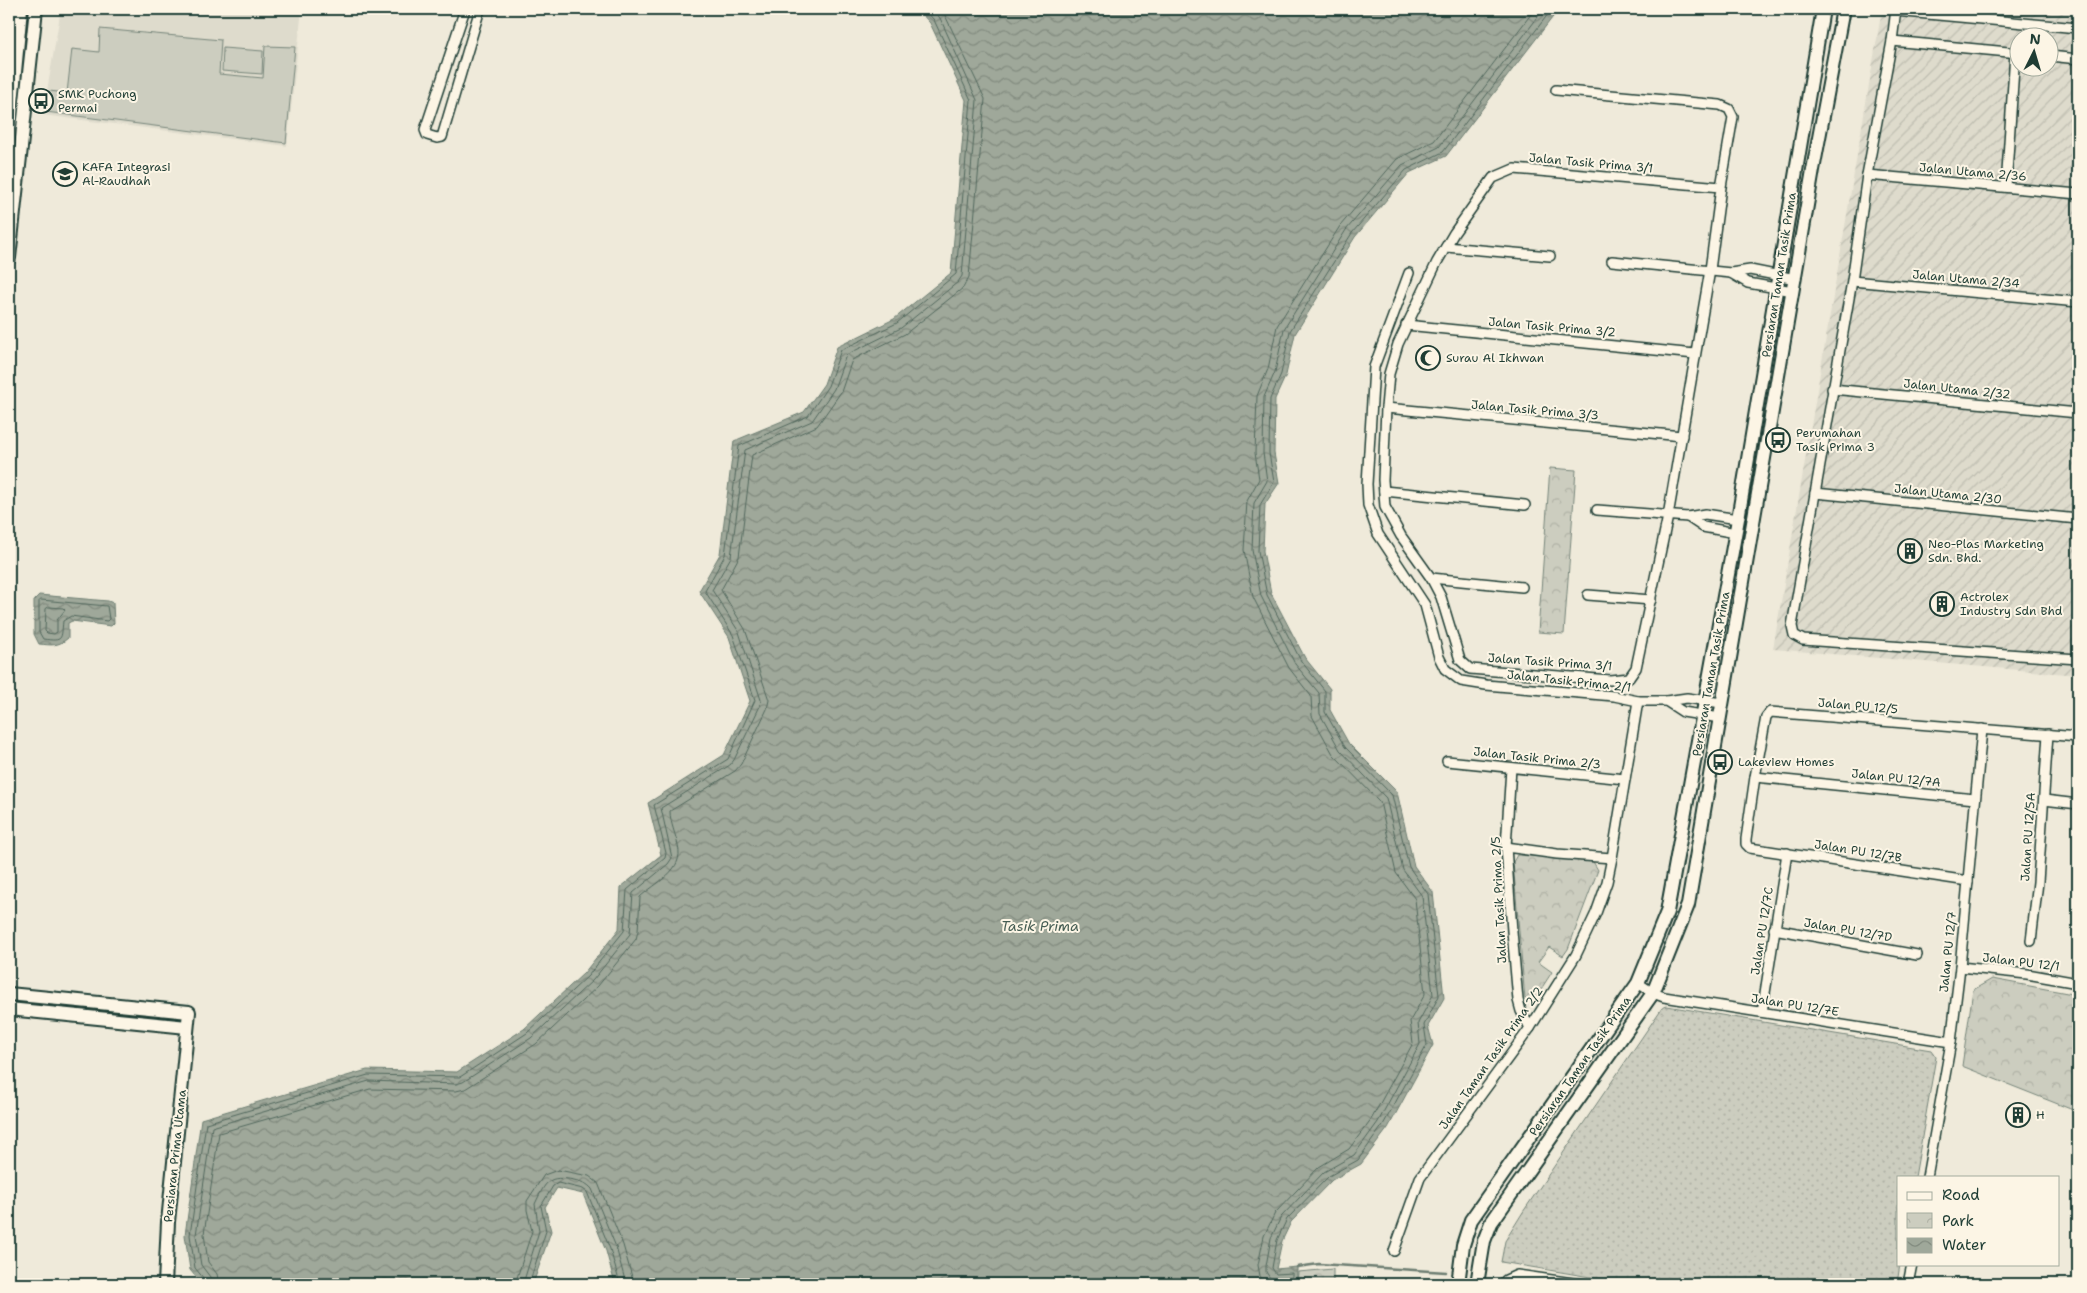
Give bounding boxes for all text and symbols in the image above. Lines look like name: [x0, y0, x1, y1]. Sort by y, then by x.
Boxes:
north arrow: [2010, 28, 2060, 78]
text: N: [2029, 30, 2041, 48]
place label: SMK Puchong Permai: [58, 86, 137, 116]
bus stop icon: SMK Puchong Permai: [28, 88, 54, 114]
street label: Jalan Tasik Prima 3/1: [1528, 150, 1654, 176]
place label: KAFA Integrasi Al-Raudhah: [82, 159, 171, 189]
street label: Jalan Utama 2/36: [1919, 159, 2027, 185]
school or university icon: KAFA Integrasi Al-Raudhah: [52, 161, 78, 187]
street label: Persiaran Taman Tasik Prima: [1758, 191, 1800, 359]
street label: Jalan Utama 2/34: [1912, 266, 2020, 292]
street label: Jalan Tasik Prima 3/2: [1488, 313, 1616, 341]
mosque icon: Surau Al Ikhwan: [1415, 345, 1441, 371]
place label: Surau Al Ikhwan: [1446, 350, 1544, 366]
street label: Jalan Utama 2/32: [1903, 375, 2011, 403]
street label: Jalan Tasik Prima 3/3: [1471, 396, 1599, 424]
place label: Perumahan Tasik Prima 3: [1796, 425, 1875, 455]
bus stop icon: Perumahan Tasik Prima 3: [1765, 427, 1791, 453]
street label: Jalan Utama 2/30: [1893, 480, 2003, 508]
place label: Neo-Plas Marketing Sdn. Bhd.: [1928, 536, 2044, 566]
building icon: Neo-Plas Marketing Sdn. Bhd.: [1897, 538, 1923, 564]
place label: Actrolex Industry Sdn Bhd: [1960, 589, 2063, 619]
street label: Persiaran Taman Tasik Prima: [1689, 590, 1733, 758]
building icon: Actrolex Industry Sdn Bhd: [1929, 591, 1955, 617]
street label: Jalan Tasik Prima 3/1: [1487, 650, 1613, 674]
street label: Jalan Tasik Prima 2/1: [1506, 667, 1632, 695]
street label: Jalan PU 12/5: [1817, 695, 1899, 717]
street label: Jalan Tasik Prima 2/3: [1472, 743, 1602, 773]
bus stop icon: Lakeview Homes: [1707, 749, 1733, 775]
place label: Lakeview Homes: [1738, 754, 1834, 770]
street label: Jalan PU 12/7A: [1851, 765, 1942, 791]
street label: Jalan PU 12/5A: [2017, 792, 2039, 882]
street label: Jalan Tasik Prima 2/5: [1488, 836, 1510, 964]
street label: Jalan PU 12/7B: [1813, 836, 1903, 866]
street label: Jalan PU 12/7C: [1747, 886, 1777, 976]
street label: Jalan PU 12/7: [1936, 911, 1960, 993]
street label: Jalan PU 12/7D: [1803, 914, 1893, 946]
water label: Tasik Prima: [1001, 917, 1079, 935]
street label: Jalan PU 12/1: [1981, 949, 2061, 975]
street label: Jalan Taman Tasik Prima 2/2: [1436, 984, 1546, 1132]
street label: Jalan PU 12/7E: [1750, 990, 1840, 1020]
street label: Persiaran Taman Tasik Prima: [1526, 993, 1635, 1139]
street label: Persiaran Prima Utama: [160, 1088, 190, 1223]
building icon: H: [2005, 1102, 2031, 1128]
place label: H: [2036, 1107, 2045, 1123]
legend: [1897, 1176, 2060, 1266]
text: Road: [1942, 1185, 1980, 1205]
text: Park: [1942, 1211, 1974, 1231]
text: Water: [1942, 1235, 1986, 1255]

